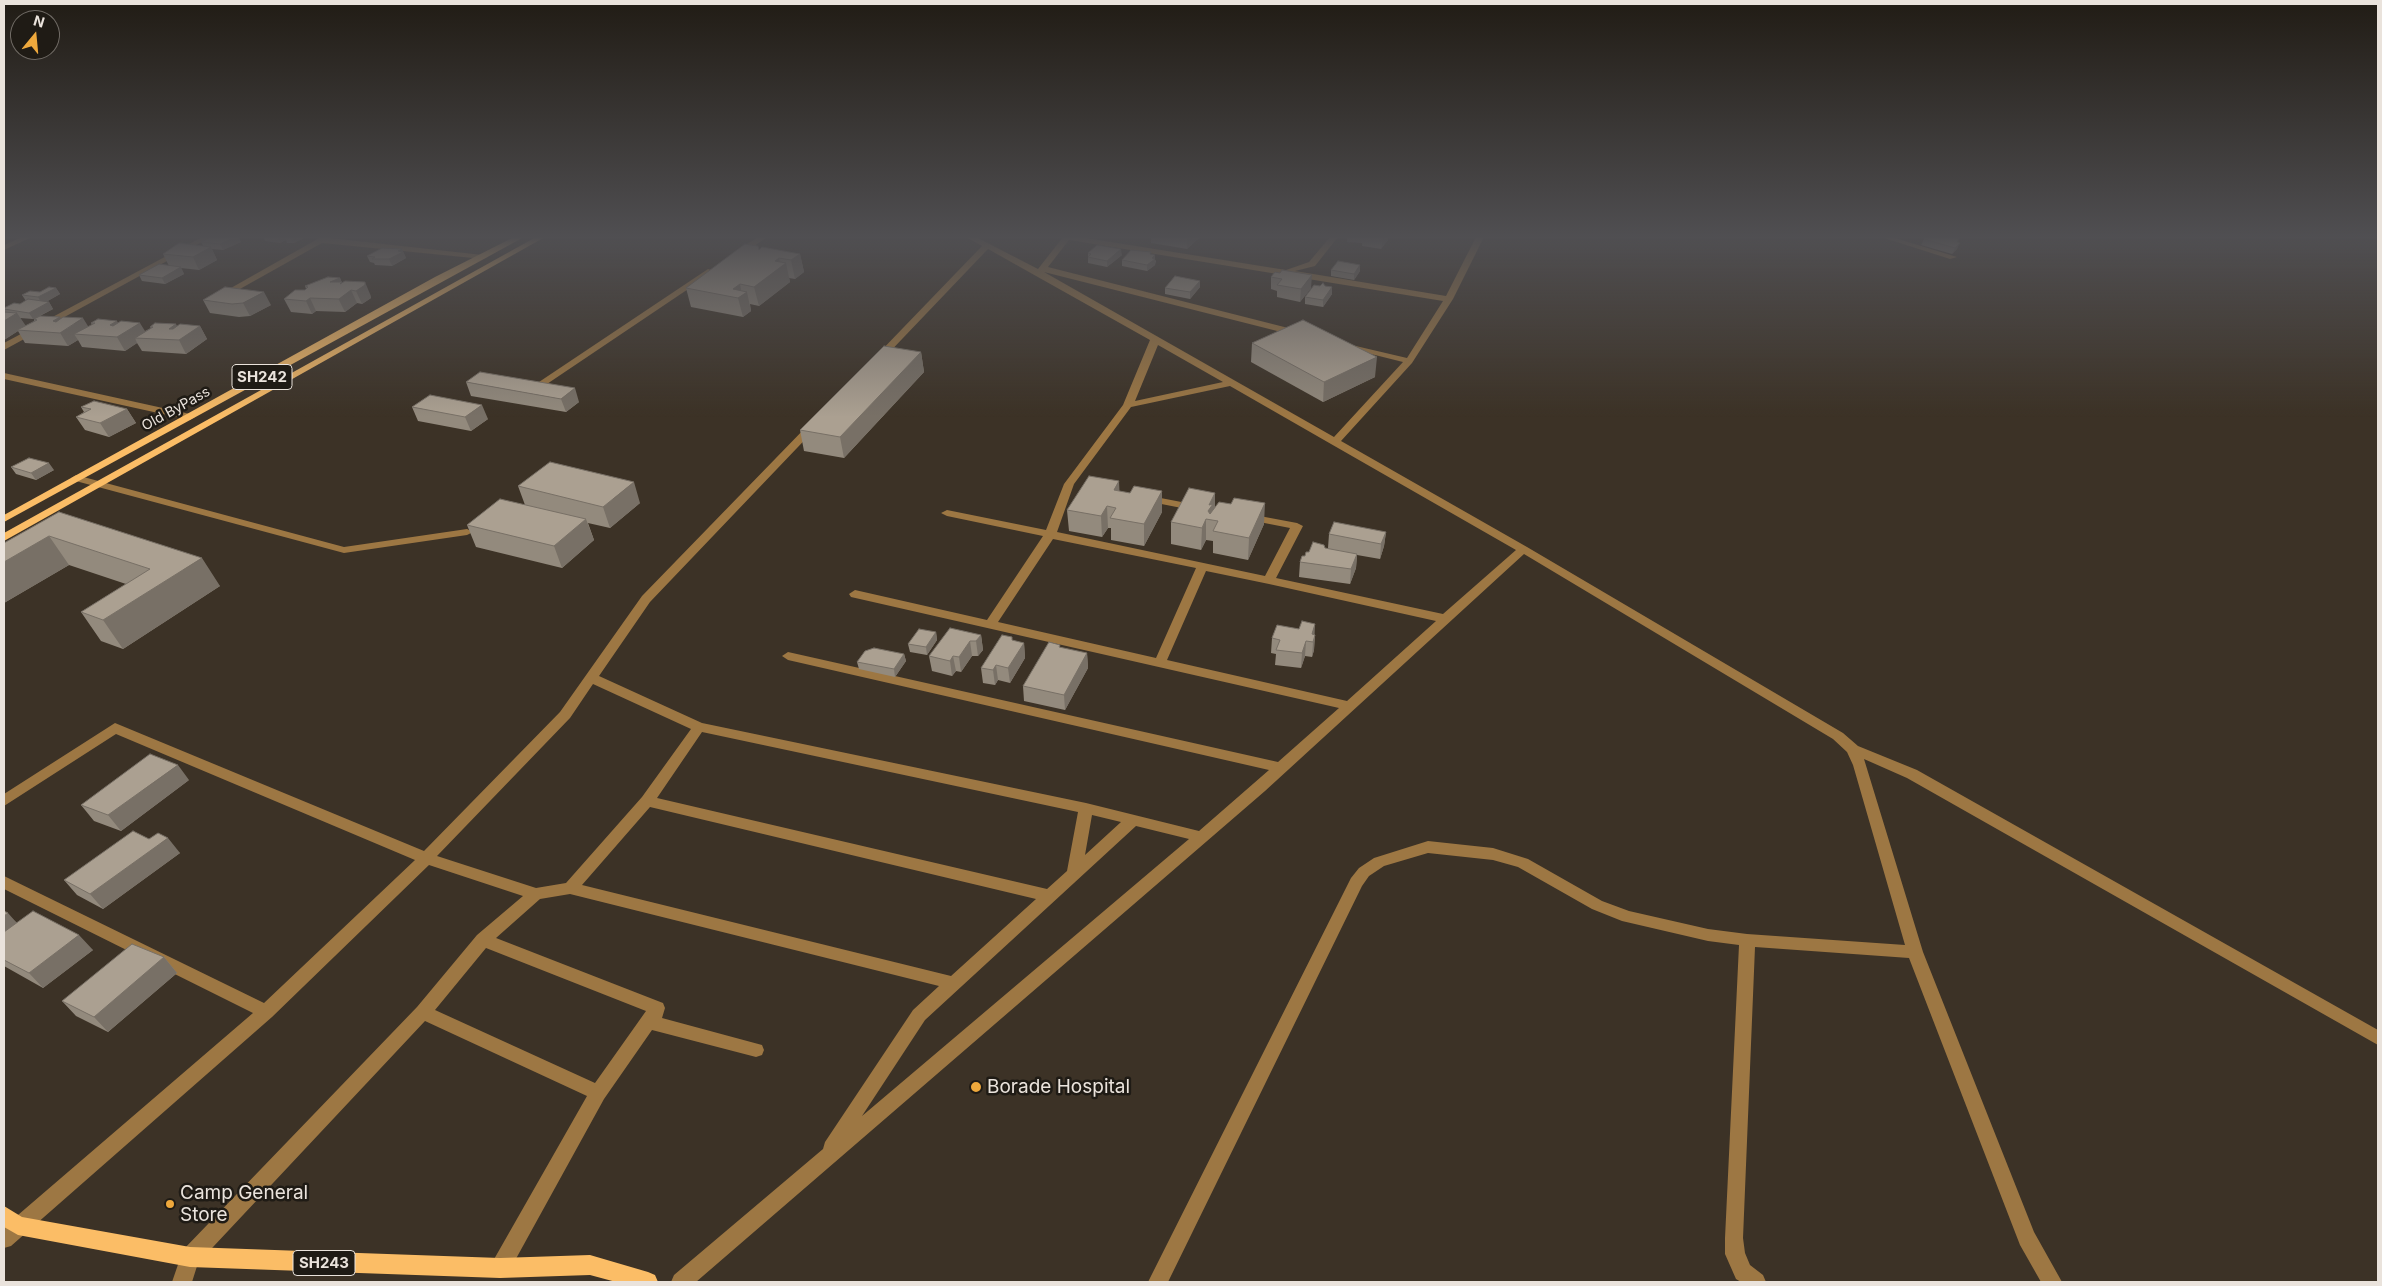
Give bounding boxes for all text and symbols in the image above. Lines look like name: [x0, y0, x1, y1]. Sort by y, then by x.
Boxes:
north arrow: [10, 10, 60, 60]
text: N: [32, 11, 47, 31]
road number: SH242: [232, 364, 292, 390]
street label: Old ByPass: [139, 383, 213, 435]
place label: Borade Hospital: [987, 1076, 1130, 1098]
marker: Borade Hospital: [969, 1080, 983, 1094]
place label: Camp General Store: [180, 1182, 308, 1226]
marker: Camp General Store: [164, 1198, 176, 1210]
road number: SH243: [293, 1250, 355, 1276]

